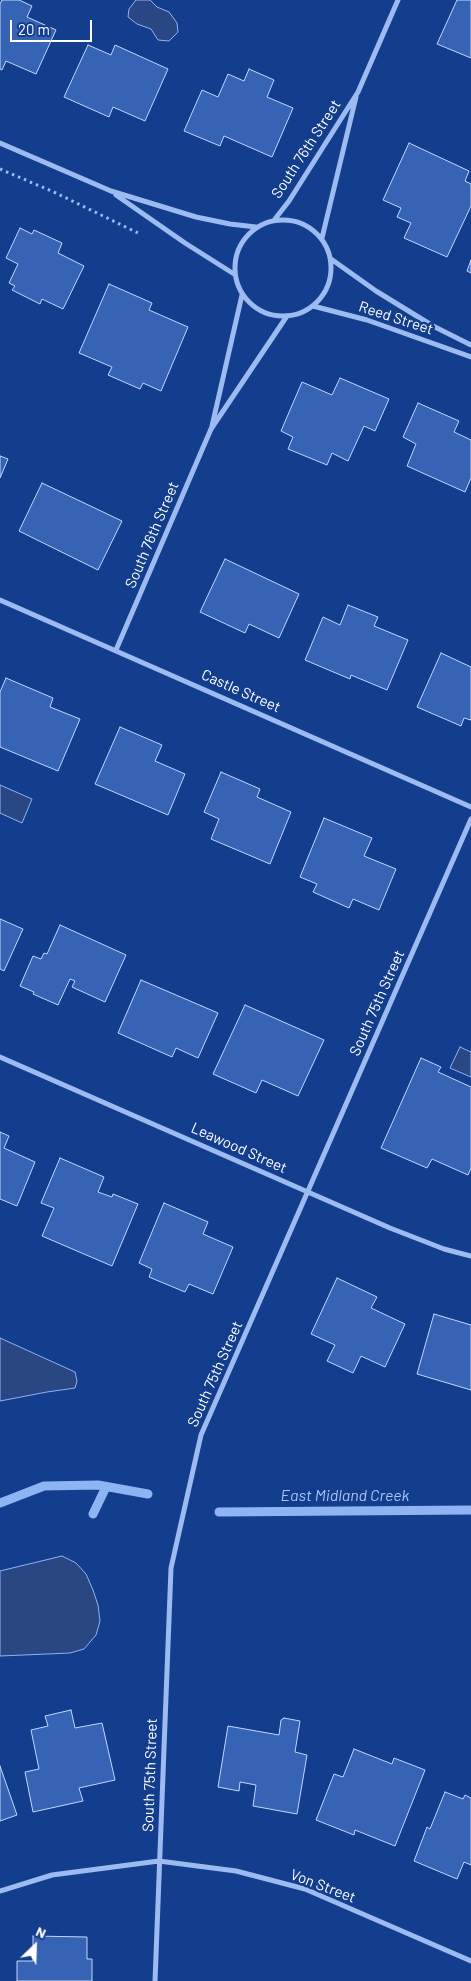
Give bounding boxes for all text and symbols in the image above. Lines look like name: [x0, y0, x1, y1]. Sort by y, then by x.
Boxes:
scale bar: [12, 10, 95, 42]
text: 20 m: [18, 20, 50, 38]
street label: South 76th Street: [267, 96, 345, 202]
street label: Reed Street: [356, 298, 436, 338]
street label: South 76th Street: [121, 479, 183, 591]
street label: Castle Street: [199, 666, 283, 716]
street label: South 75th Street: [346, 947, 408, 1059]
street label: Leawood Street: [188, 1119, 290, 1177]
street label: South 75th Street: [184, 1318, 246, 1430]
water label: East Midland Creek: [281, 1486, 409, 1506]
street label: South 75th Street: [139, 1718, 161, 1832]
street label: Von Street: [288, 1865, 358, 1907]
north arrow: [10, 1921, 60, 1971]
text: N: [34, 1922, 49, 1941]

